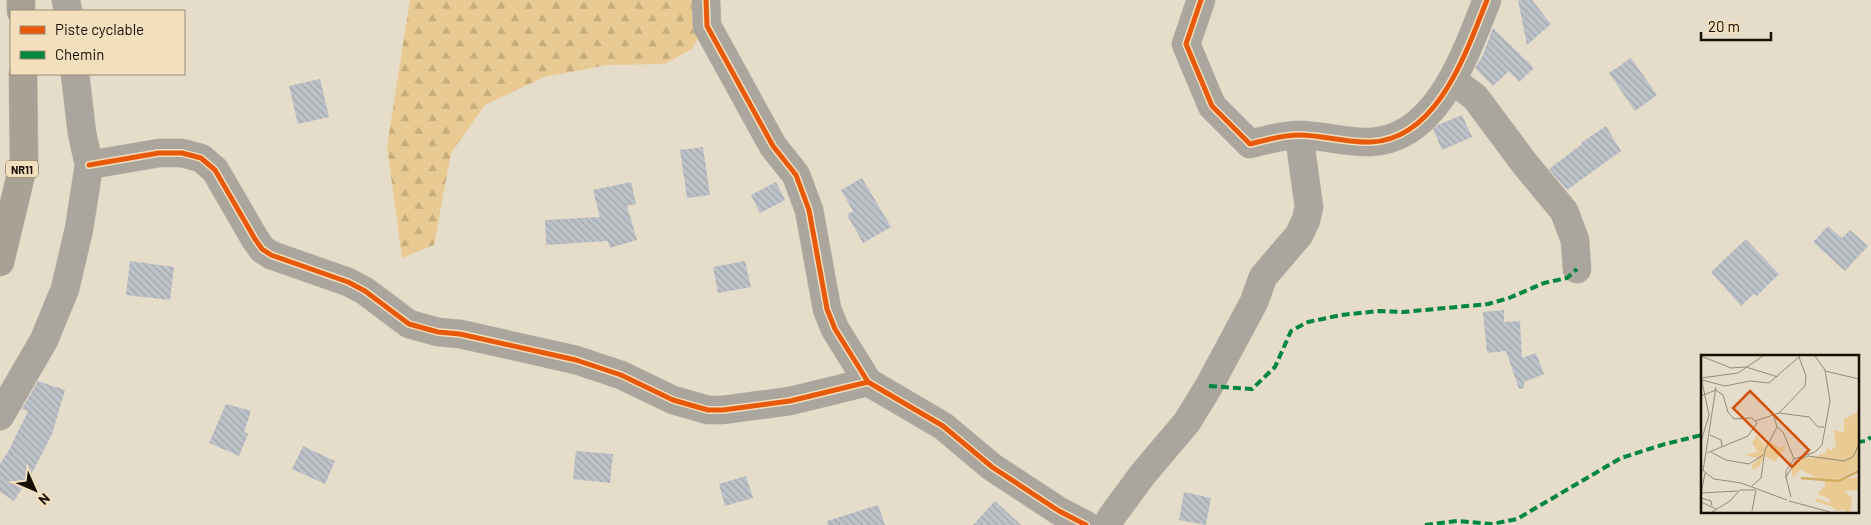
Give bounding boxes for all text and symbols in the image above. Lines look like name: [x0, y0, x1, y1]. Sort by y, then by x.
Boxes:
legend: [10, 10, 185, 75]
scale bar: [1701, 10, 1771, 42]
text: 20 m: [1708, 17, 1740, 35]
text: Piste cyclable: [55, 20, 144, 38]
text: Chemin: [55, 45, 104, 63]
road number: NR11: [6, 160, 38, 178]
inset map: [1701, 355, 1858, 512]
north arrow: [10, 465, 60, 515]
text: N: [35, 490, 54, 509]

